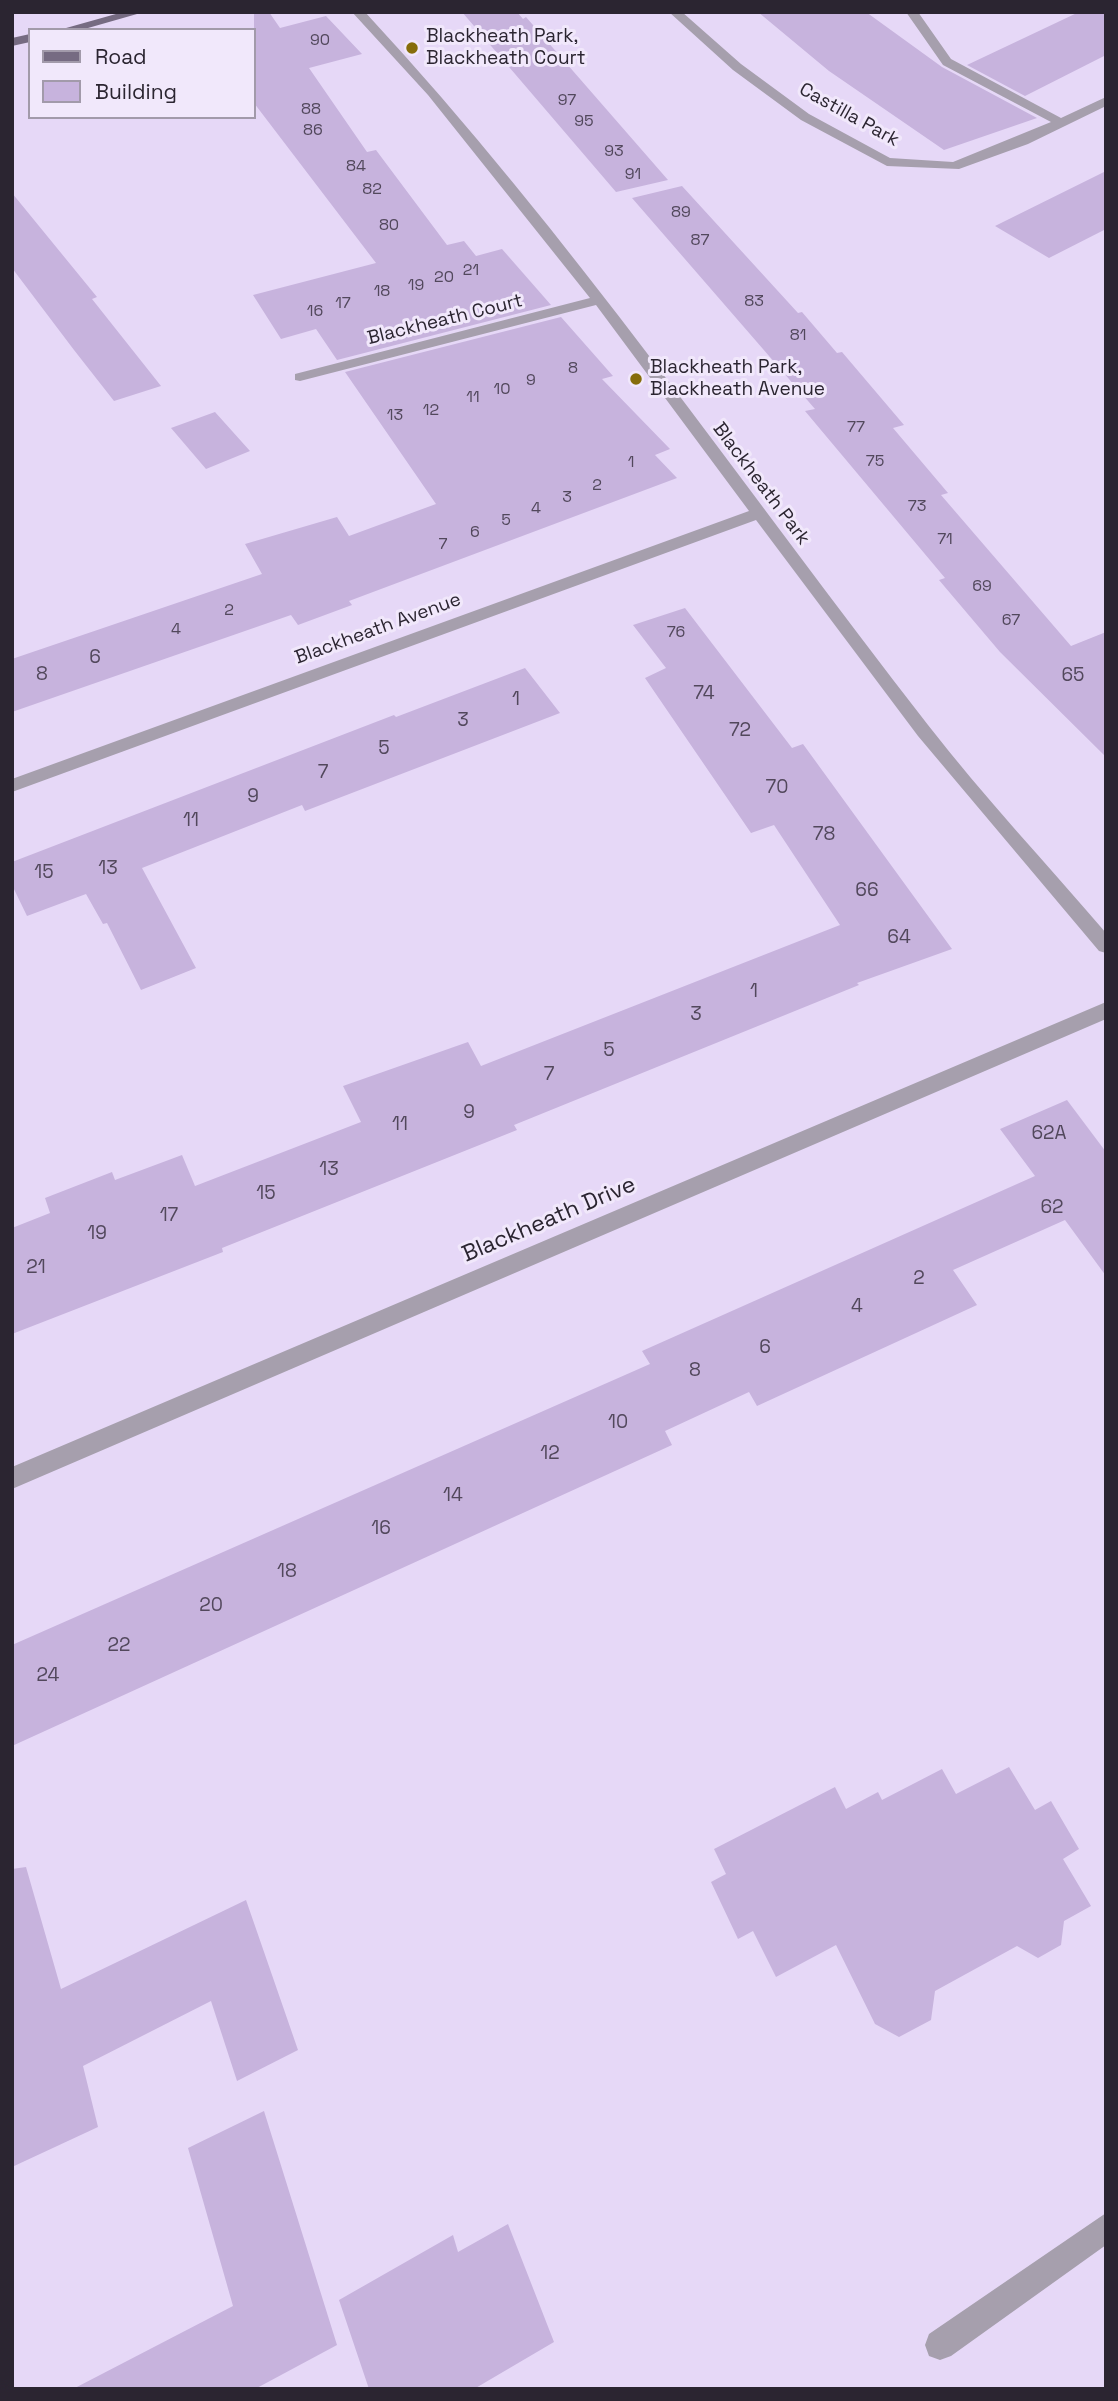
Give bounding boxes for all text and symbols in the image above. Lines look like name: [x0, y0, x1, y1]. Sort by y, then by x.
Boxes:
place label: Blackheath Park, Blackheath Court: [426, 26, 585, 70]
legend: [28, 28, 256, 119]
house number: 90: [310, 31, 330, 51]
marker: Blackheath Park, Blackheath Court: [404, 40, 420, 56]
text: Road: [95, 43, 147, 70]
text: Building: [95, 78, 177, 105]
street label: Castilla Park: [795, 78, 903, 152]
house number: 97: [558, 91, 576, 111]
house number: 88: [301, 100, 321, 120]
house number: 95: [574, 112, 594, 132]
house number: 86: [303, 121, 323, 141]
house number: 93: [604, 142, 624, 162]
house number: 84: [346, 157, 366, 177]
house number: 91: [625, 165, 641, 185]
house number: 82: [362, 180, 382, 200]
house number: 89: [671, 203, 691, 223]
house number: 80: [379, 216, 399, 236]
house number: 87: [691, 231, 709, 251]
house number: 21: [463, 261, 479, 281]
house number: 20: [434, 268, 454, 288]
house number: 19: [408, 276, 424, 296]
house number: 18: [374, 282, 390, 302]
street label: Blackheath Court: [365, 290, 525, 350]
house number: 83: [744, 292, 764, 312]
house number: 17: [335, 294, 351, 314]
house number: 16: [307, 302, 323, 322]
house number: 81: [790, 326, 806, 346]
place label: Blackheath Park, Blackheath Avenue: [650, 357, 825, 401]
house number: 8: [568, 359, 578, 379]
house number: 9: [526, 371, 536, 391]
marker: Blackheath Park, Blackheath Avenue: [628, 371, 644, 387]
house number: 10: [494, 380, 510, 400]
house number: 11: [466, 388, 480, 408]
house number: 12: [423, 401, 439, 421]
house number: 13: [387, 406, 403, 426]
street label: Blackheath Park: [708, 418, 814, 550]
house number: 77: [847, 418, 865, 438]
house number: 75: [866, 452, 884, 472]
house number: 1: [628, 453, 634, 473]
house number: 2: [592, 476, 602, 496]
house number: 3: [562, 488, 572, 508]
house number: 73: [908, 497, 926, 517]
house number: 4: [531, 499, 541, 519]
house number: 5: [501, 511, 511, 531]
house number: 6: [470, 523, 480, 543]
house number: 71: [937, 530, 953, 550]
house number: 7: [438, 535, 448, 555]
house number: 69: [972, 577, 992, 597]
street label: Blackheath Avenue: [292, 588, 464, 670]
house number: 2: [224, 601, 234, 621]
house number: 67: [1002, 611, 1020, 631]
house number: 4: [171, 620, 181, 640]
house number: 76: [667, 623, 685, 643]
house number: 6: [89, 647, 101, 669]
house number: 8: [36, 664, 48, 686]
house number: 65: [1061, 665, 1085, 687]
house number: 74: [693, 683, 715, 705]
house number: 1: [512, 689, 520, 711]
house number: 3: [457, 710, 469, 732]
house number: 72: [729, 720, 751, 742]
house number: 5: [378, 738, 390, 760]
house number: 7: [318, 762, 328, 784]
house number: 70: [766, 777, 788, 799]
house number: 9: [247, 786, 259, 808]
house number: 11: [183, 810, 199, 832]
house number: 78: [813, 824, 835, 846]
house number: 13: [98, 858, 118, 880]
house number: 15: [34, 862, 54, 884]
house number: 66: [855, 880, 879, 902]
house number: 64: [887, 927, 911, 949]
house number: 1: [750, 981, 758, 1003]
house number: 3: [690, 1004, 702, 1026]
house number: 5: [603, 1040, 615, 1062]
house number: 7: [544, 1064, 554, 1086]
house number: 9: [463, 1102, 475, 1124]
house number: 11: [392, 1114, 408, 1136]
house number: 62A: [1032, 1123, 1066, 1145]
house number: 13: [319, 1159, 339, 1181]
street label: Blackheath Drive: [458, 1171, 640, 1269]
house number: 15: [256, 1183, 276, 1205]
house number: 62: [1040, 1197, 1064, 1219]
house number: 17: [160, 1205, 178, 1227]
house number: 19: [87, 1223, 107, 1245]
house number: 21: [26, 1257, 46, 1279]
house number: 2: [913, 1268, 925, 1290]
house number: 4: [851, 1296, 863, 1318]
house number: 6: [759, 1337, 771, 1359]
house number: 8: [689, 1360, 701, 1382]
house number: 10: [608, 1412, 628, 1434]
house number: 12: [540, 1443, 560, 1465]
house number: 14: [443, 1485, 463, 1507]
house number: 16: [371, 1518, 391, 1540]
house number: 18: [277, 1561, 297, 1583]
house number: 20: [199, 1595, 223, 1617]
house number: 22: [108, 1635, 130, 1657]
house number: 24: [37, 1665, 59, 1687]

